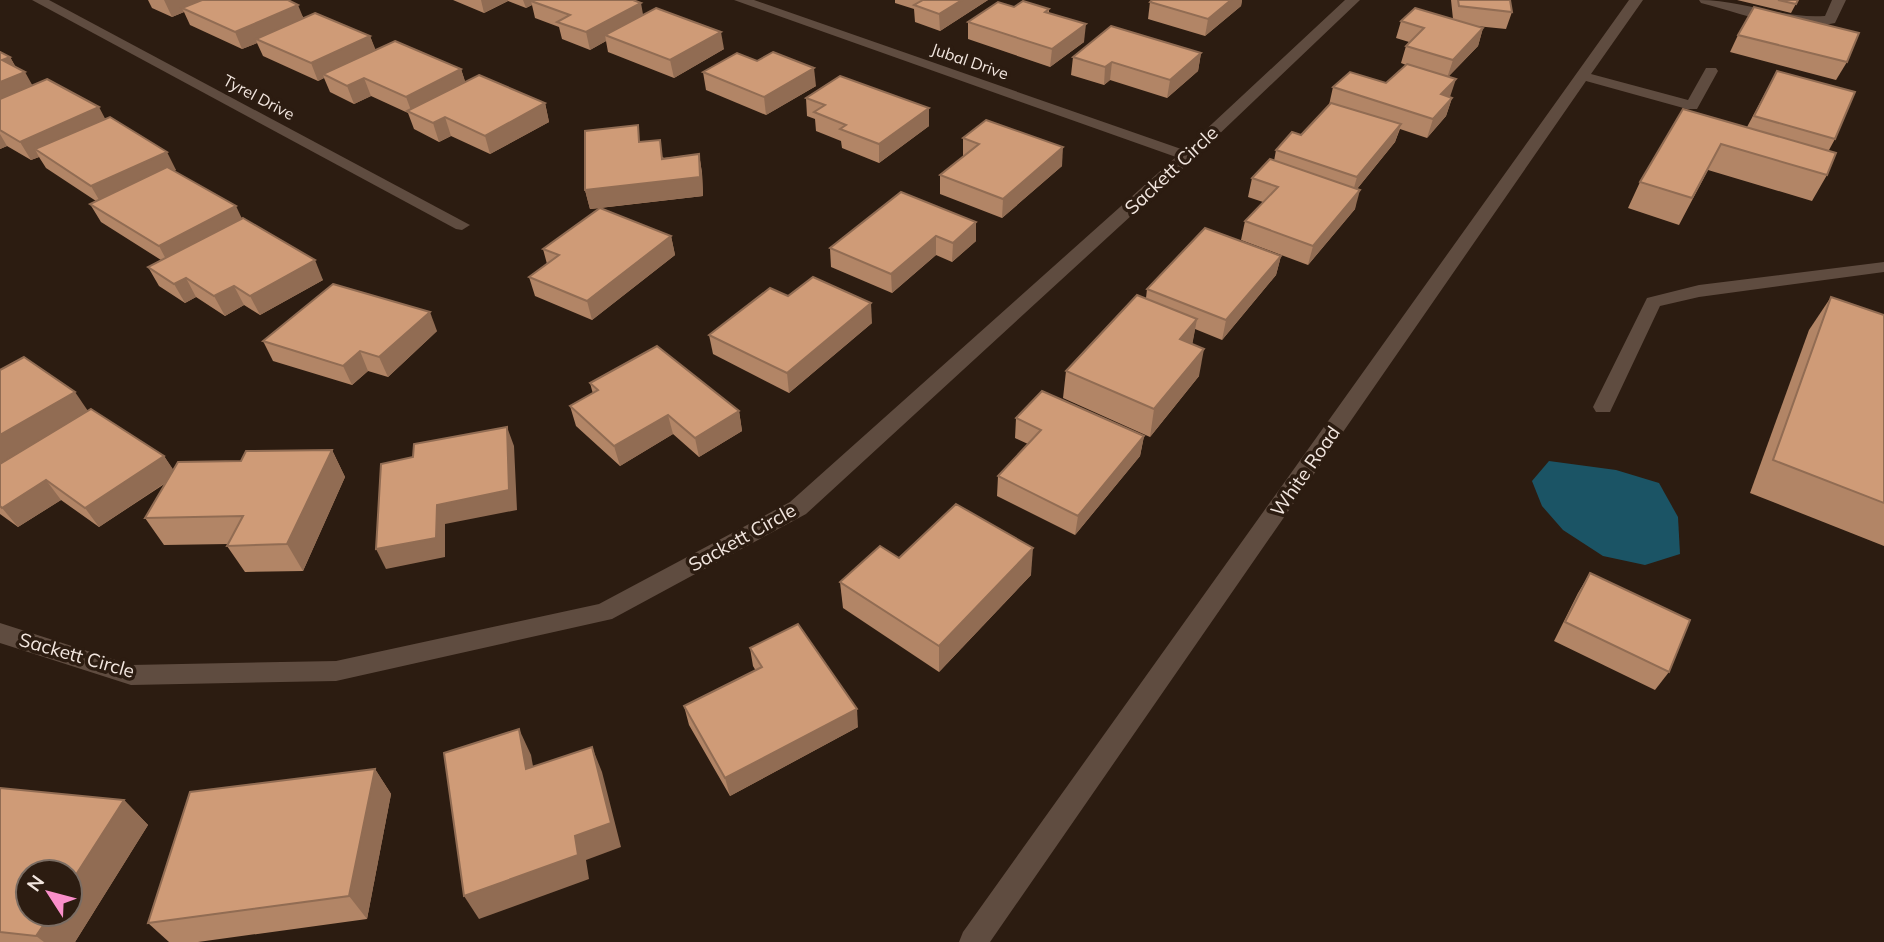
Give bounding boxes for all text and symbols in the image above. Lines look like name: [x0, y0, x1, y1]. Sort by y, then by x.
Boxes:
street label: Jubal Drive: [929, 38, 1011, 84]
street label: Tyrel Drive: [220, 70, 298, 124]
street label: Sackett Circle: [1119, 121, 1223, 219]
street label: White Road: [1265, 421, 1345, 521]
street label: Sackett Circle: [684, 498, 800, 576]
street label: Sackett Circle: [16, 627, 138, 683]
north arrow: [14, 858, 84, 928]
text: N: [21, 870, 49, 896]

